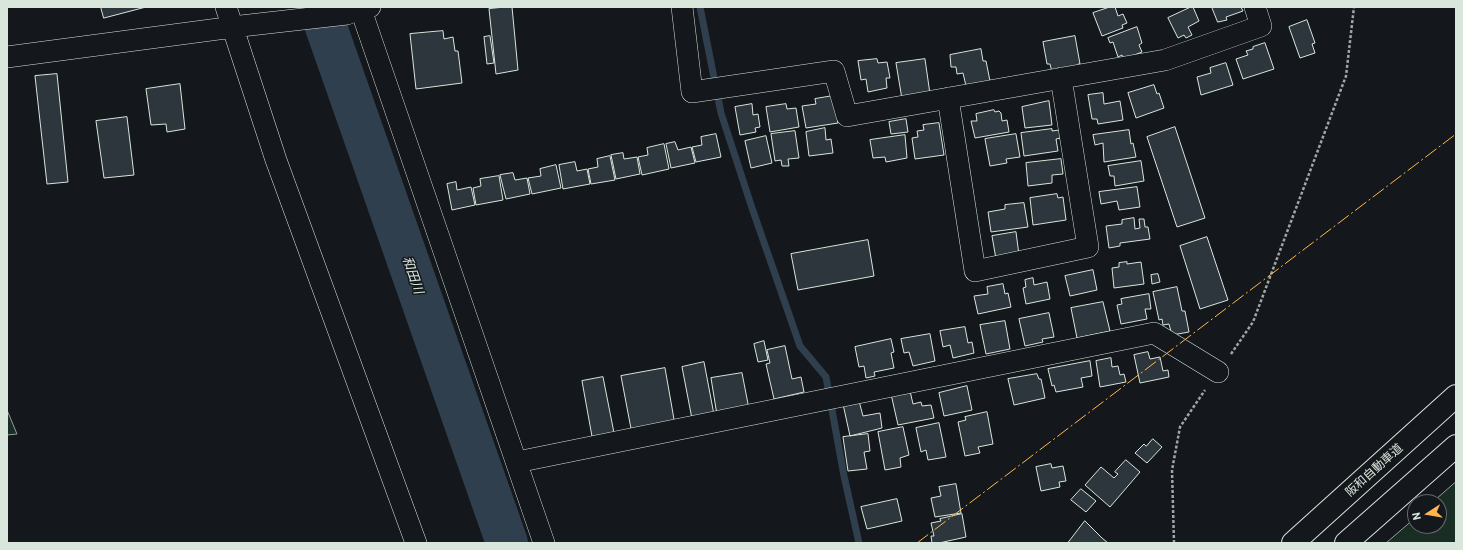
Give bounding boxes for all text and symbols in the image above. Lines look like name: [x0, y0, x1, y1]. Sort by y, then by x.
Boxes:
water label: 和田川: [399, 254, 427, 296]
street label: 阪和自動車道: [1342, 441, 1406, 499]
north arrow: [1407, 494, 1447, 534]
text: N: [1409, 511, 1423, 521]

